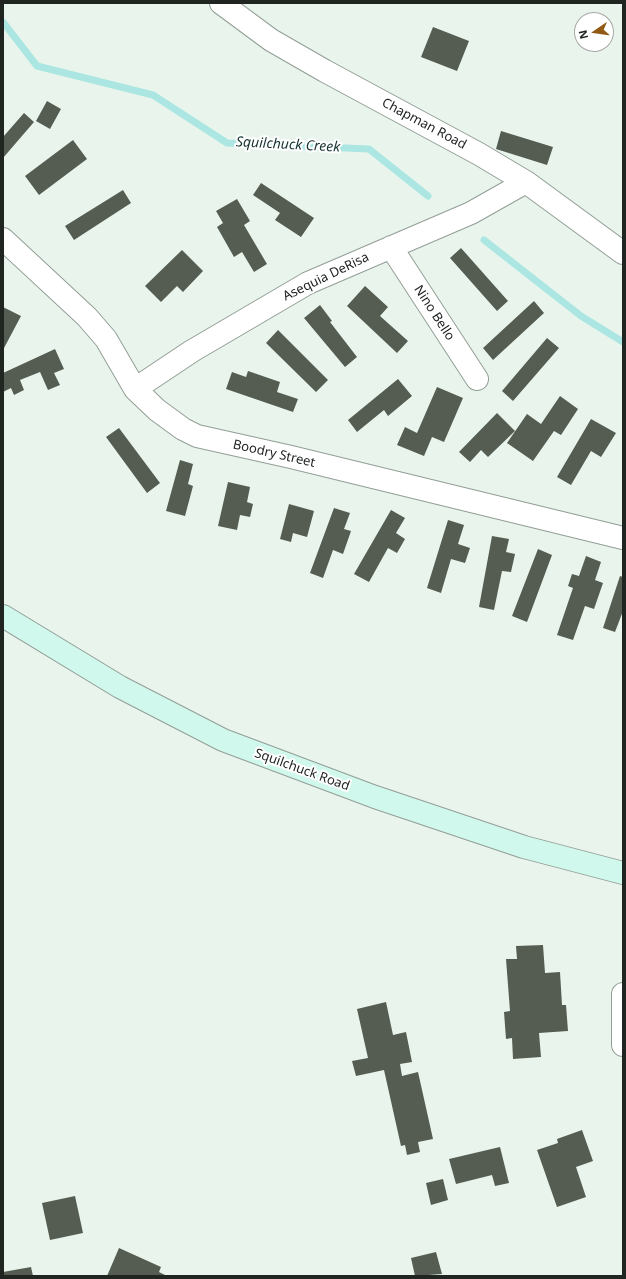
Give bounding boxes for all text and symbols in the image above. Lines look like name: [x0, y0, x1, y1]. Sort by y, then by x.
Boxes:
north arrow: [574, 12, 614, 52]
text: N: [574, 29, 591, 41]
street label: Chapman Road: [379, 95, 469, 153]
water label: Squilchuck Creek: [235, 134, 341, 156]
street label: Asequia DeRisa: [280, 249, 372, 305]
street label: Nino Bello: [410, 282, 458, 344]
street label: Boodry Street: [231, 437, 317, 471]
street label: Squilchuck Road: [252, 746, 352, 794]

